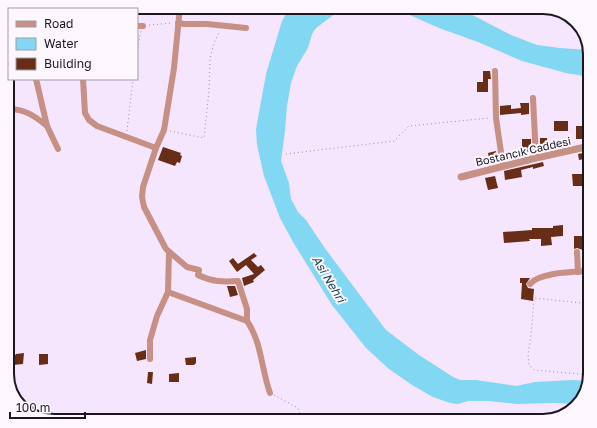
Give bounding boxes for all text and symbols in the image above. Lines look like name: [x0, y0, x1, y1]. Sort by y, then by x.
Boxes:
legend: [8, 8, 138, 80]
text: Road: [44, 16, 73, 31]
text: Water: [44, 36, 78, 51]
text: Building: [44, 56, 92, 71]
street label: Bostancık Caddesi: [474, 134, 572, 168]
water label: Asi Nehri: [309, 253, 350, 307]
scale bar: [10, 394, 85, 420]
text: 100 m: [16, 400, 50, 415]

